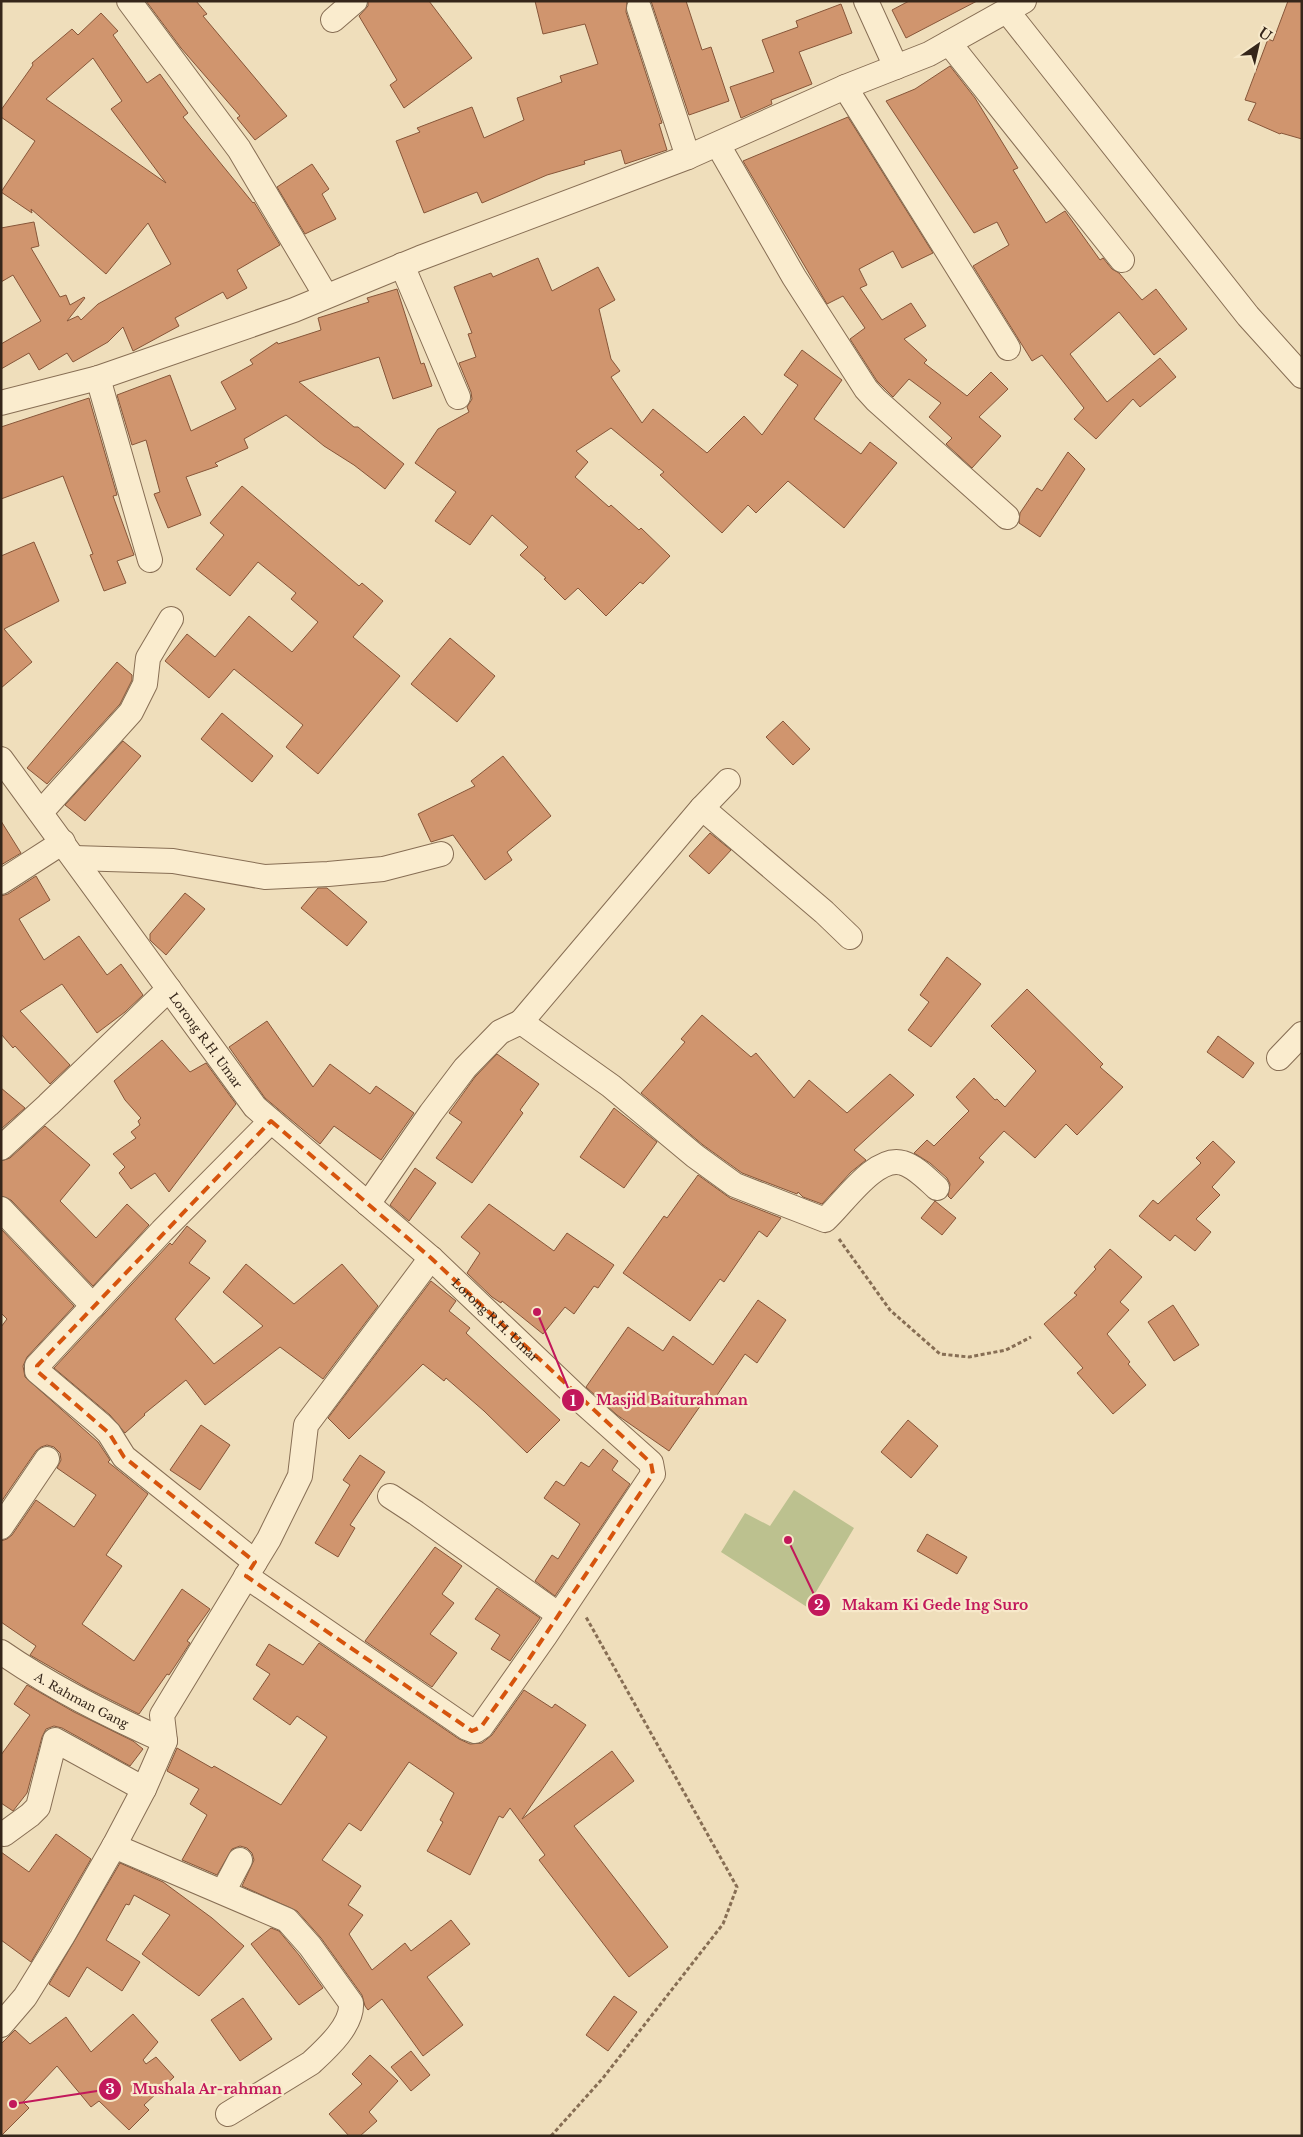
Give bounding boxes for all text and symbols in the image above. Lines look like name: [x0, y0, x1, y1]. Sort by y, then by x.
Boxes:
north arrow: [1233, 20, 1283, 70]
text: U: [1255, 23, 1276, 46]
street label: Lorong R.H. Umar: [166, 989, 246, 1091]
street label: Lorong R.H. Umar: [449, 1275, 542, 1365]
callout: Masjid Baiturahman: [561, 1386, 757, 1415]
text: 1: [570, 1391, 577, 1410]
text: Masjid Baiturahman: [596, 1391, 748, 1409]
callout: Makam Ki Gede Ing Suro: [807, 1590, 1038, 1619]
text: 2: [814, 1595, 824, 1614]
text: Makam Ki Gede Ing Suro: [842, 1596, 1028, 1614]
street label: A. Rahman Gang: [31, 1668, 132, 1731]
callout: Mushala Ar-rahman: [97, 2074, 293, 2103]
text: 3: [105, 2079, 115, 2098]
text: Mushala Ar-rahman: [132, 2080, 282, 2098]

